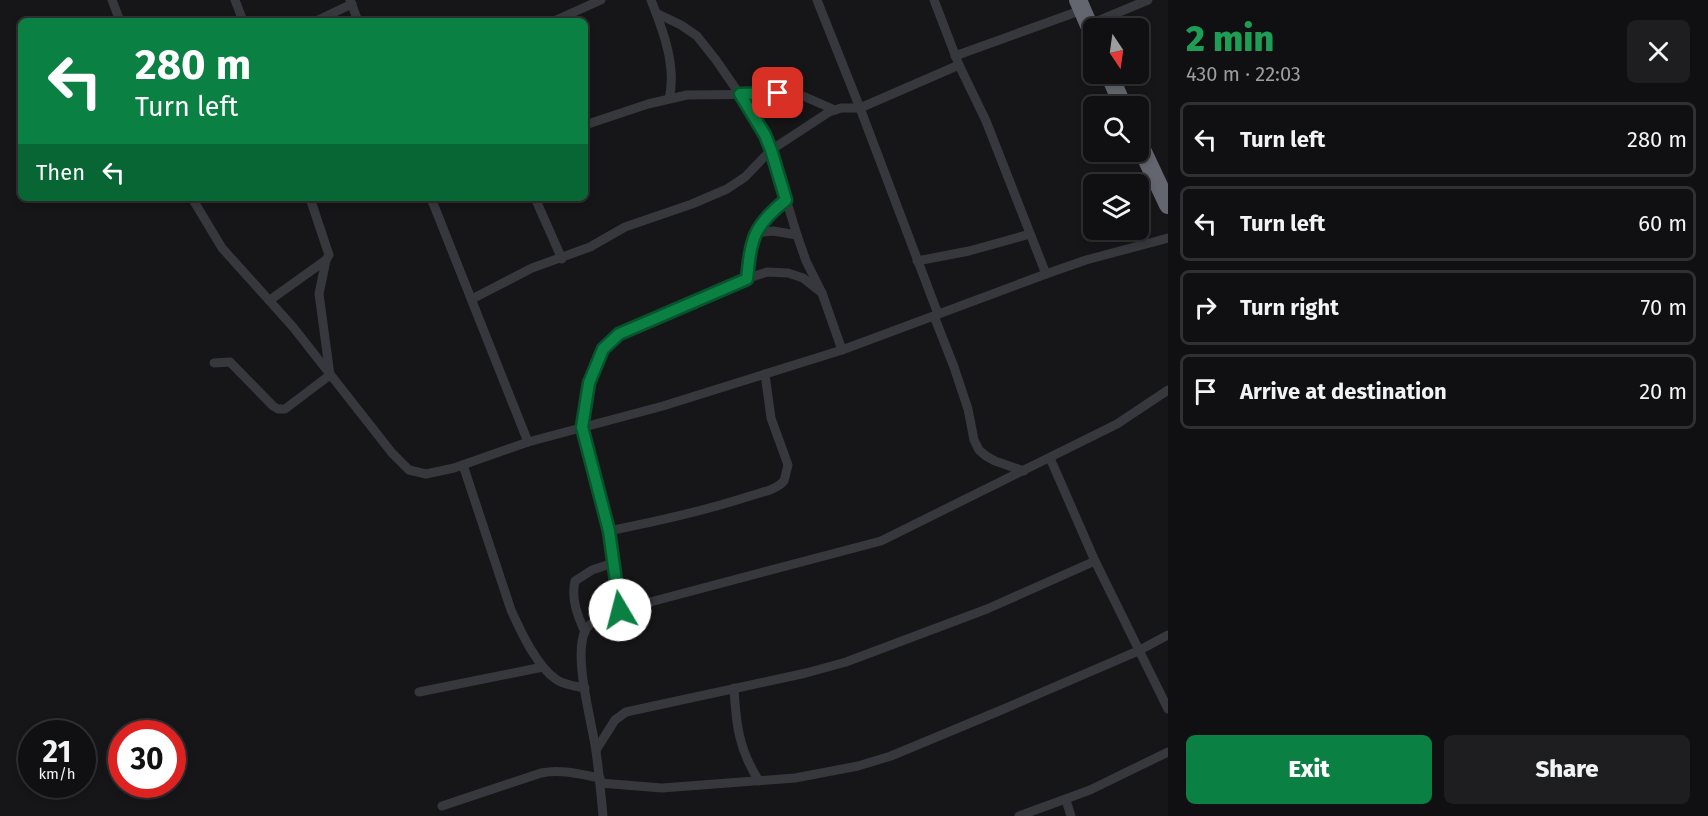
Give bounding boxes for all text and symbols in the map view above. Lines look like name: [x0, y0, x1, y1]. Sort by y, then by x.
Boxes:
text: 2 min: [1186, 17, 1274, 61]
north arrow: [1083, 18, 1149, 84]
map controls: [1083, 18, 1149, 240]
button: close: [1627, 20, 1690, 83]
text: 280 m: [135, 40, 251, 90]
icon: left: [36, 42, 114, 120]
text: 430 m · 22:03: [1186, 62, 1301, 86]
pin: [752, 67, 803, 118]
icon: arrive: [761, 76, 794, 109]
text: Turn left: [135, 91, 238, 123]
button: search: [1083, 96, 1149, 162]
icon: left: [1189, 123, 1222, 156]
text: Turn left: [1240, 126, 1325, 153]
text: 280 m: [1627, 126, 1687, 153]
icon: left: [97, 156, 130, 189]
text: Then: [36, 159, 85, 186]
button: layers: [1083, 174, 1149, 240]
icon: left: [1189, 207, 1222, 240]
text: Turn left: [1240, 210, 1325, 237]
text: 60 m: [1638, 210, 1687, 237]
icon: right: [1189, 291, 1222, 324]
text: Turn right: [1240, 294, 1339, 321]
text: 70 m: [1641, 294, 1687, 321]
icon: arrive: [1189, 375, 1222, 408]
text: Arrive at destination: [1240, 378, 1447, 405]
text: 20 m: [1639, 378, 1687, 405]
position arrow: [588, 578, 652, 642]
speed limit sign: 30: [108, 720, 186, 798]
text: 21: [43, 734, 71, 770]
button: Exit: [1186, 735, 1432, 804]
button: Share: [1444, 735, 1690, 804]
text: km/h: [38, 765, 76, 783]

